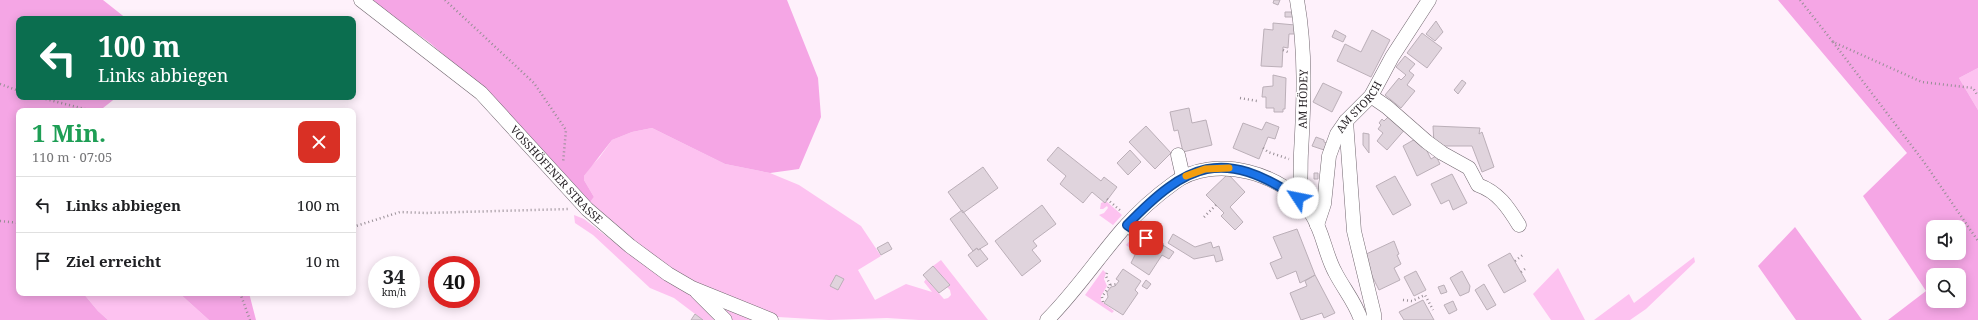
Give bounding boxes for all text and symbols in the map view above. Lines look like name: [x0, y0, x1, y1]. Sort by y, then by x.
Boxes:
text: 100 m: [98, 27, 180, 65]
icon: left: [32, 32, 84, 84]
text: Links abbiegen: [98, 63, 228, 87]
street label: AM HÖDEY: [1294, 69, 1311, 129]
street label: AM STORCH: [1332, 78, 1385, 135]
text: 1 Min.: [32, 116, 106, 149]
button: close: [298, 121, 340, 163]
street label: VOSSHÖFENER STRASSE: [507, 122, 606, 227]
text: 110 m · 07:05: [32, 148, 112, 166]
position arrow: [1277, 177, 1319, 219]
icon: left: [32, 194, 54, 216]
text: Links abbiegen: [66, 195, 181, 215]
text: 100 m: [297, 195, 340, 215]
map controls: [1926, 220, 1966, 308]
button: sound: [1926, 220, 1966, 260]
pin: [1129, 221, 1163, 255]
icon: arrive: [1135, 227, 1157, 249]
icon: arrive: [32, 250, 54, 272]
text: Ziel erreicht: [66, 251, 161, 271]
text: 10 m: [305, 251, 340, 271]
speed limit sign: 40: [428, 256, 480, 308]
text: 34: [383, 263, 405, 290]
button: search: [1926, 268, 1966, 308]
text: km/h: [382, 285, 406, 299]

